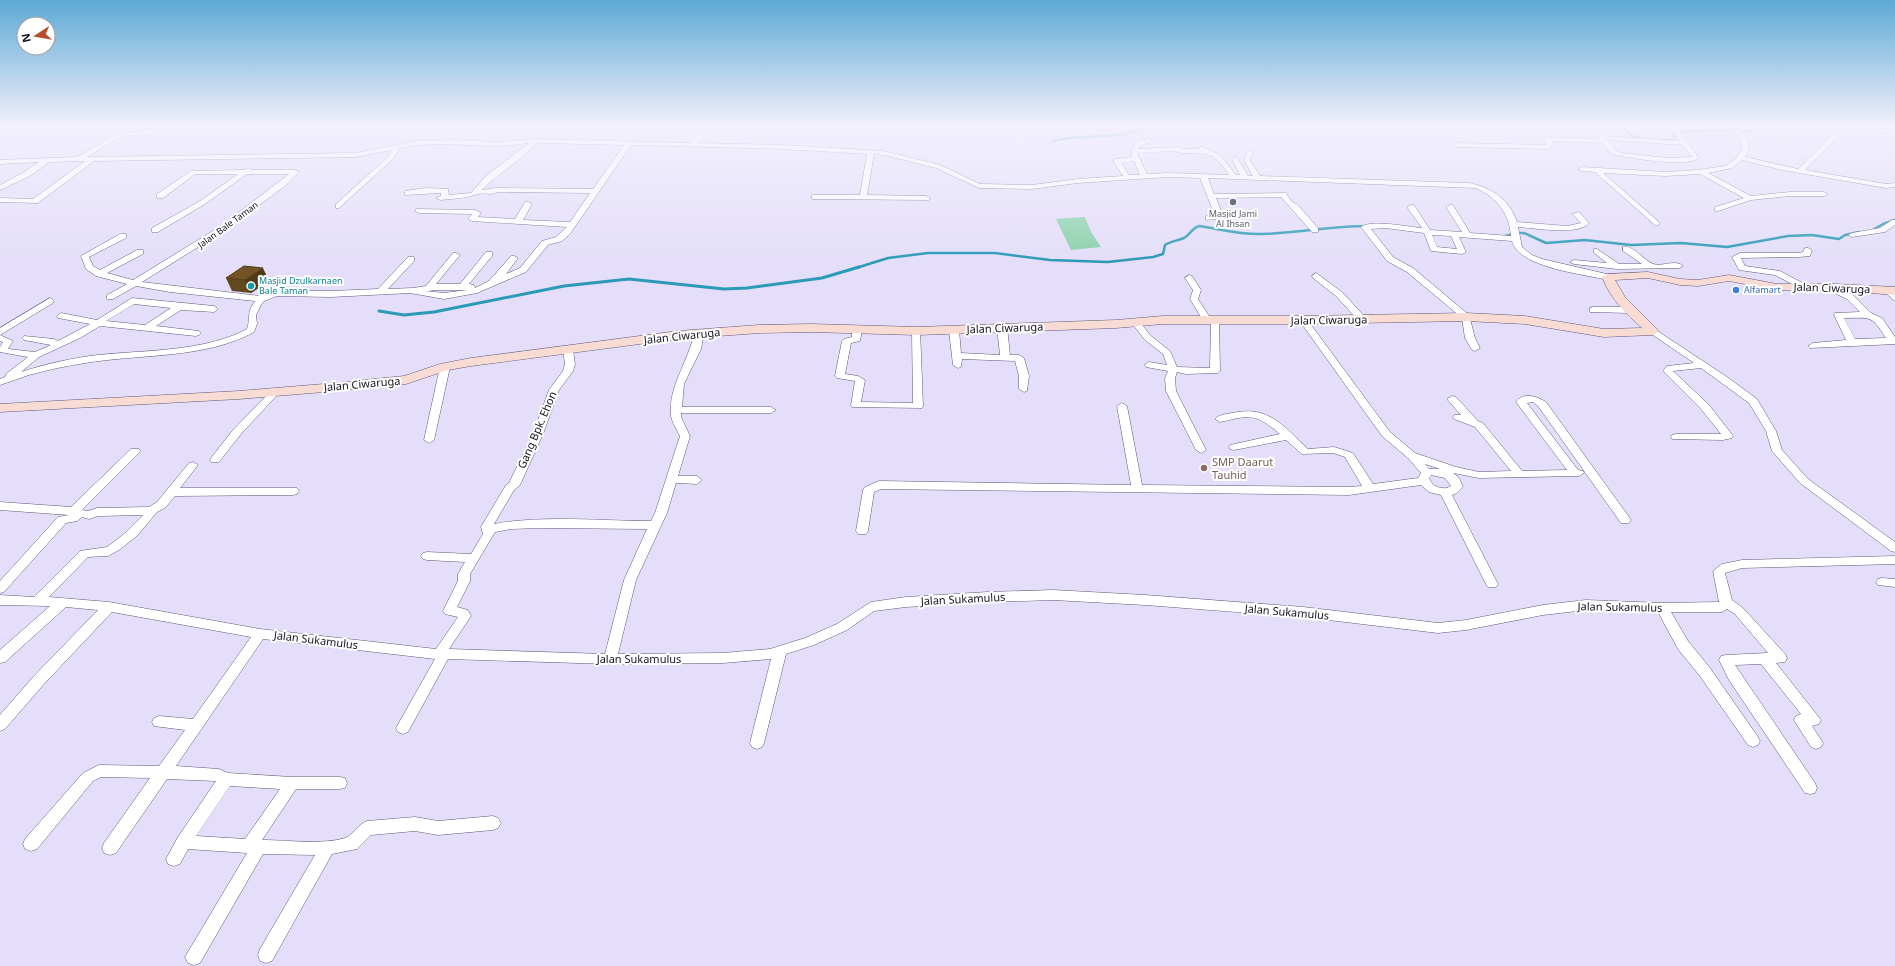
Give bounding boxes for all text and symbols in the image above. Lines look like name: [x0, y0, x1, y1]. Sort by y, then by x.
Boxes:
north arrow: [16, 16, 56, 56]
text: N: [17, 32, 34, 44]
marker: Masjid Jami Al Ihsan: [1228, 197, 1238, 207]
street label: Jalan Bale Taman: [194, 198, 261, 252]
place label: Masjid Jami Al Ihsan: [1209, 207, 1257, 230]
place label: Masjid Dzulkarnaen Bale Taman: [259, 274, 343, 297]
street label: Jalan Ciwaruga: [1792, 279, 1871, 296]
marker: Masjid Dzulkarnaen Bale Taman: [246, 281, 256, 291]
place label: Alfamart: [1744, 283, 1781, 296]
marker: Alfamart: [1731, 285, 1741, 295]
street label: Jalan Ciwaruga: [1289, 311, 1367, 328]
street label: Jalan Ciwaruga: [965, 319, 1044, 336]
street label: Jalan Ciwaruga: [642, 324, 721, 347]
street label: Jalan Ciwaruga: [322, 373, 401, 394]
street label: Gang Bpk. Ehon: [514, 389, 560, 471]
place label: SMP Daarut Tauhid: [1212, 454, 1273, 482]
marker: SMP Daarut Tauhid: [1199, 463, 1209, 473]
street label: Jalan Sukamulus: [919, 589, 1006, 608]
street label: Jalan Sukamulus: [1577, 598, 1662, 615]
street label: Jalan Sukamulus: [1243, 600, 1330, 623]
street label: Jalan Sukamulus: [272, 627, 359, 652]
street label: Jalan Sukamulus: [596, 651, 681, 666]

